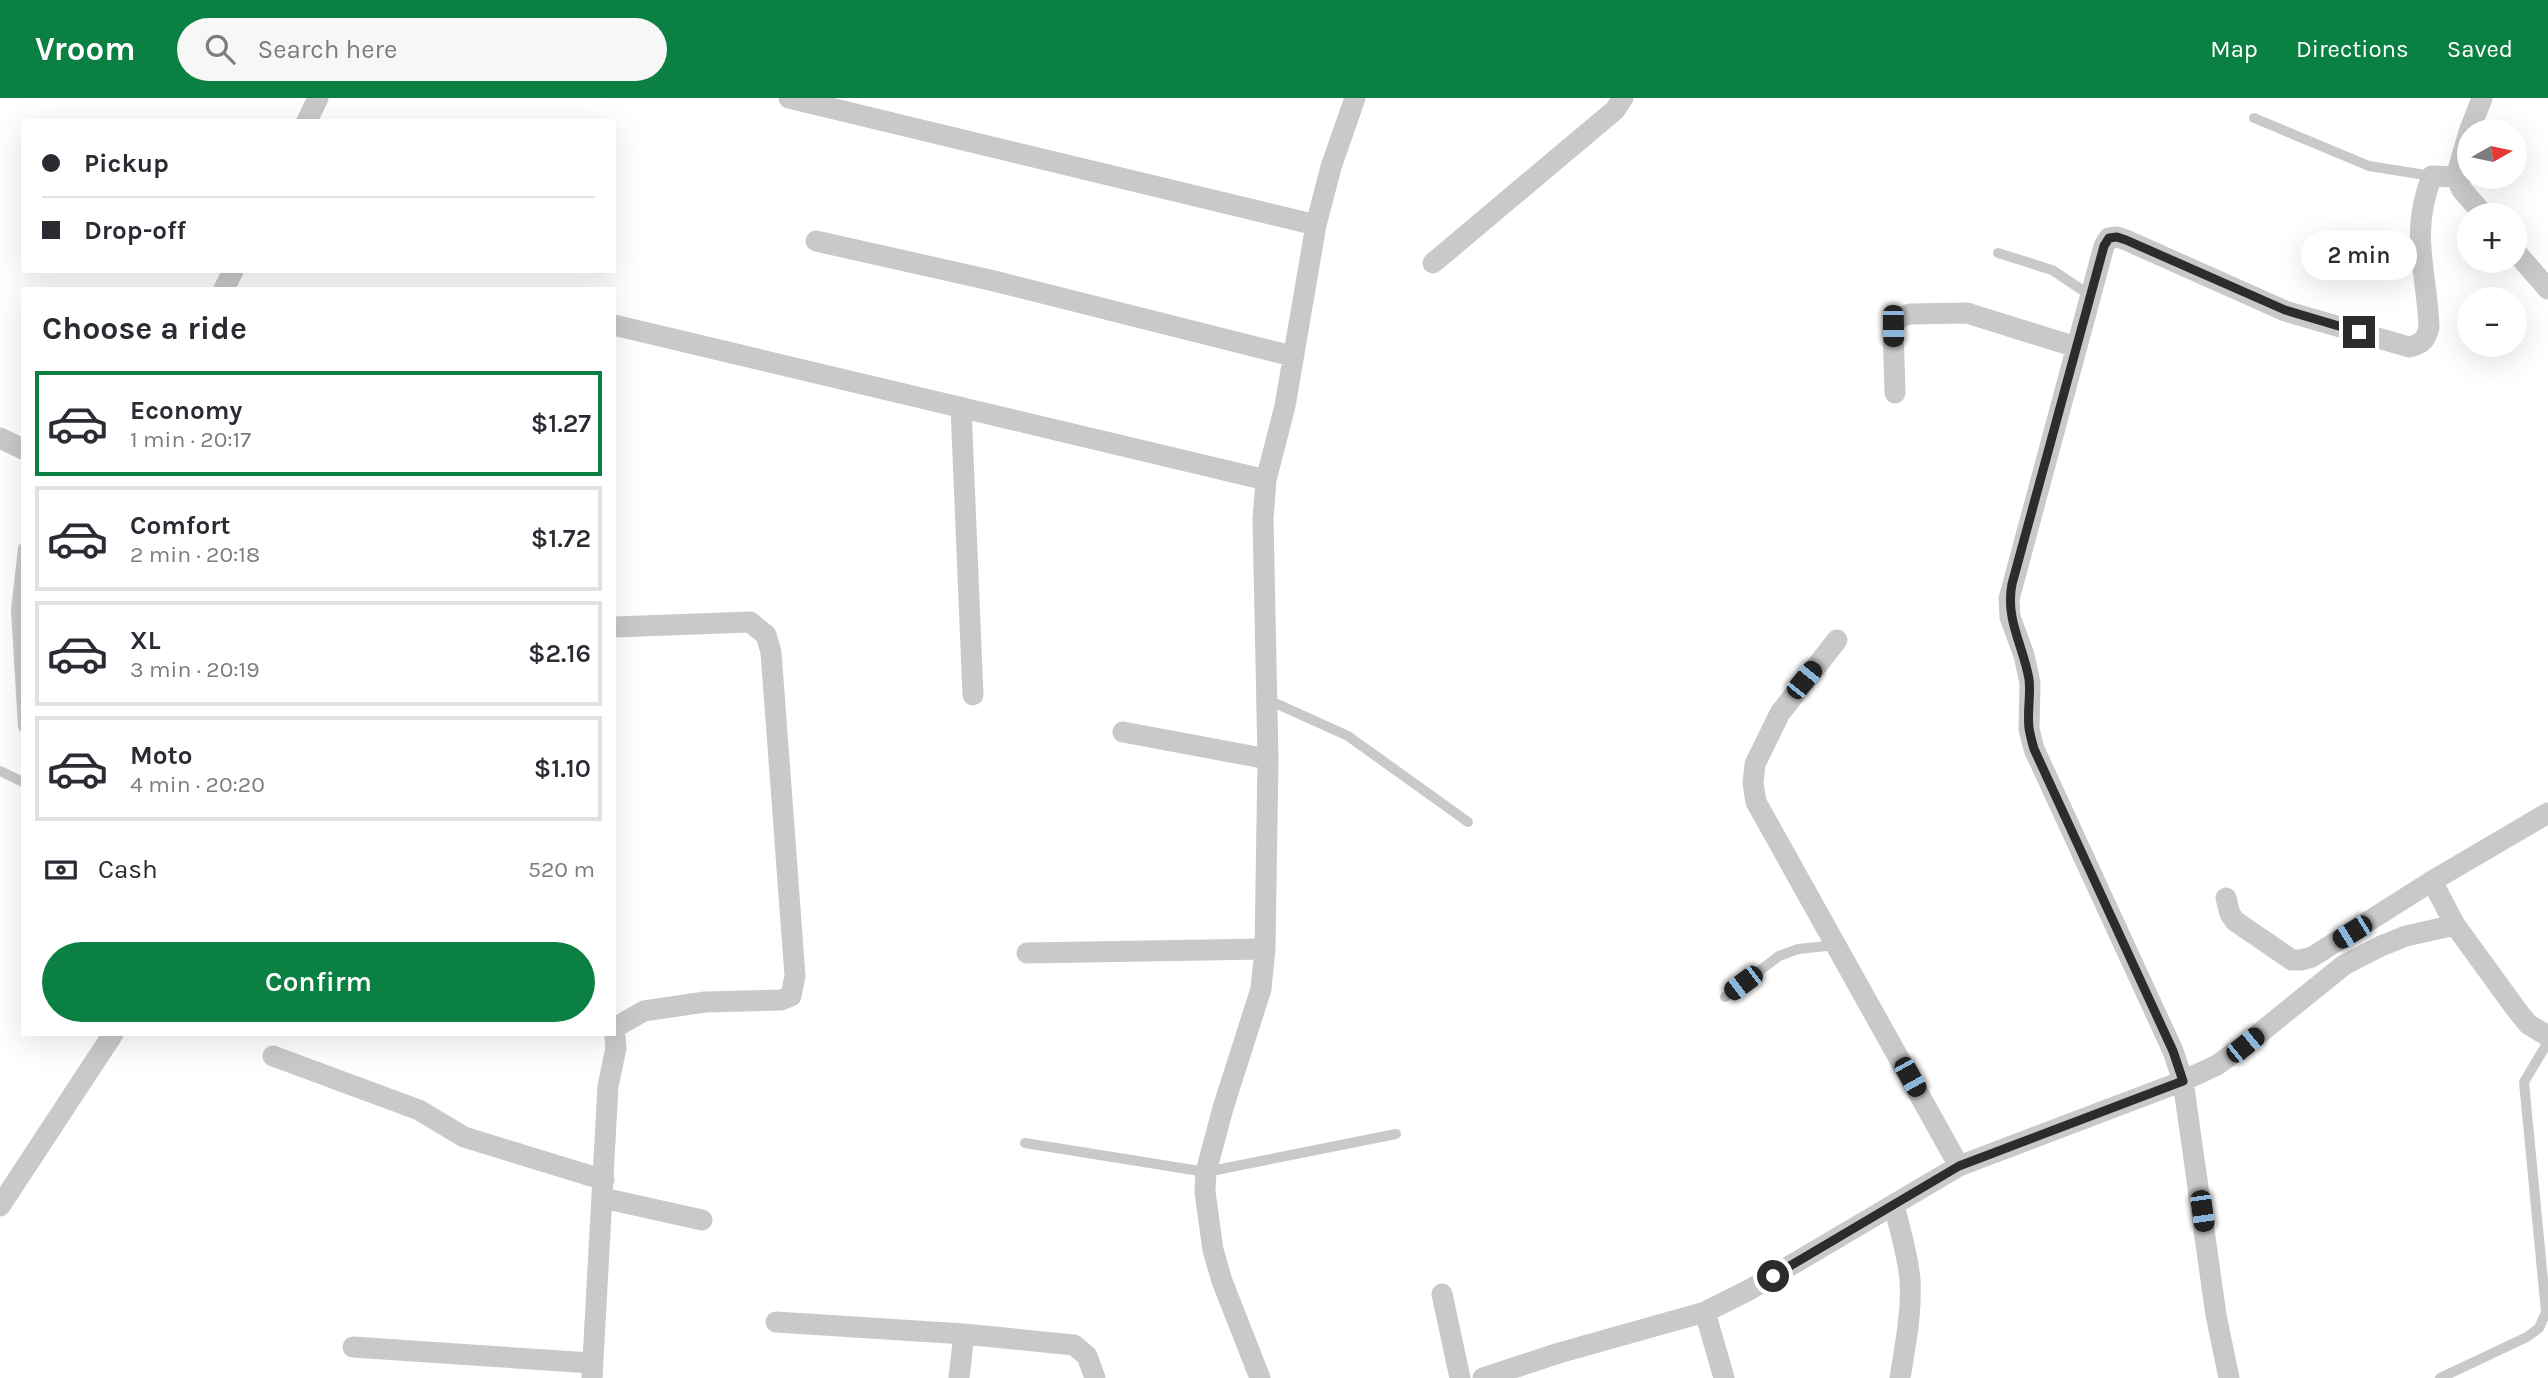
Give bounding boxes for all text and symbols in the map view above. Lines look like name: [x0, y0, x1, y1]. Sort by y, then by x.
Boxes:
search box: [177, 18, 667, 81]
text: Vroom: [35, 30, 135, 68]
icon: search: [201, 30, 239, 68]
text: Search here: [257, 34, 397, 65]
text: Map: [2210, 35, 2258, 63]
text: Directions: [2296, 35, 2409, 63]
text: Saved: [2447, 35, 2513, 63]
north arrow: [2457, 119, 2527, 189]
map controls: [2457, 119, 2527, 357]
text: Pickup: [84, 148, 169, 179]
button: +: [2457, 203, 2527, 273]
text: Drop-off: [84, 215, 186, 246]
callout: 2 min: [2301, 230, 2417, 280]
text: 2 min: [2328, 242, 2390, 269]
button: −: [2457, 287, 2527, 357]
car: [1883, 305, 1904, 347]
text: Choose a ride: [42, 310, 247, 347]
route end: [2343, 316, 2375, 348]
icon: car: [46, 392, 109, 455]
text: Economy: [130, 395, 242, 426]
text: $1.27: [531, 408, 591, 439]
text: 1 min · 20:17: [130, 426, 251, 453]
icon: car: [46, 507, 109, 570]
text: Comfort: [130, 510, 231, 541]
text: $1.72: [531, 523, 591, 554]
text: 2 min · 20:18: [130, 541, 260, 568]
icon: car: [46, 622, 109, 685]
text: XL: [130, 625, 161, 656]
text: $2.16: [528, 638, 591, 669]
text: 3 min · 20:19: [130, 656, 260, 683]
car: [1783, 657, 1826, 703]
icon: car: [46, 737, 109, 800]
text: Moto: [130, 740, 192, 771]
text: $1.10: [534, 753, 591, 784]
text: 4 min · 20:20: [130, 771, 265, 798]
icon: cash: [42, 851, 80, 889]
text: Cash: [98, 854, 158, 885]
text: 520 m: [528, 856, 595, 883]
car: [2329, 912, 2376, 952]
button: Confirm: [42, 942, 595, 1022]
car: [1720, 962, 1767, 1004]
car: [2223, 1024, 2268, 1066]
car: [1891, 1054, 1930, 1100]
car: [2189, 1189, 2216, 1233]
route start: [1757, 1260, 1789, 1292]

